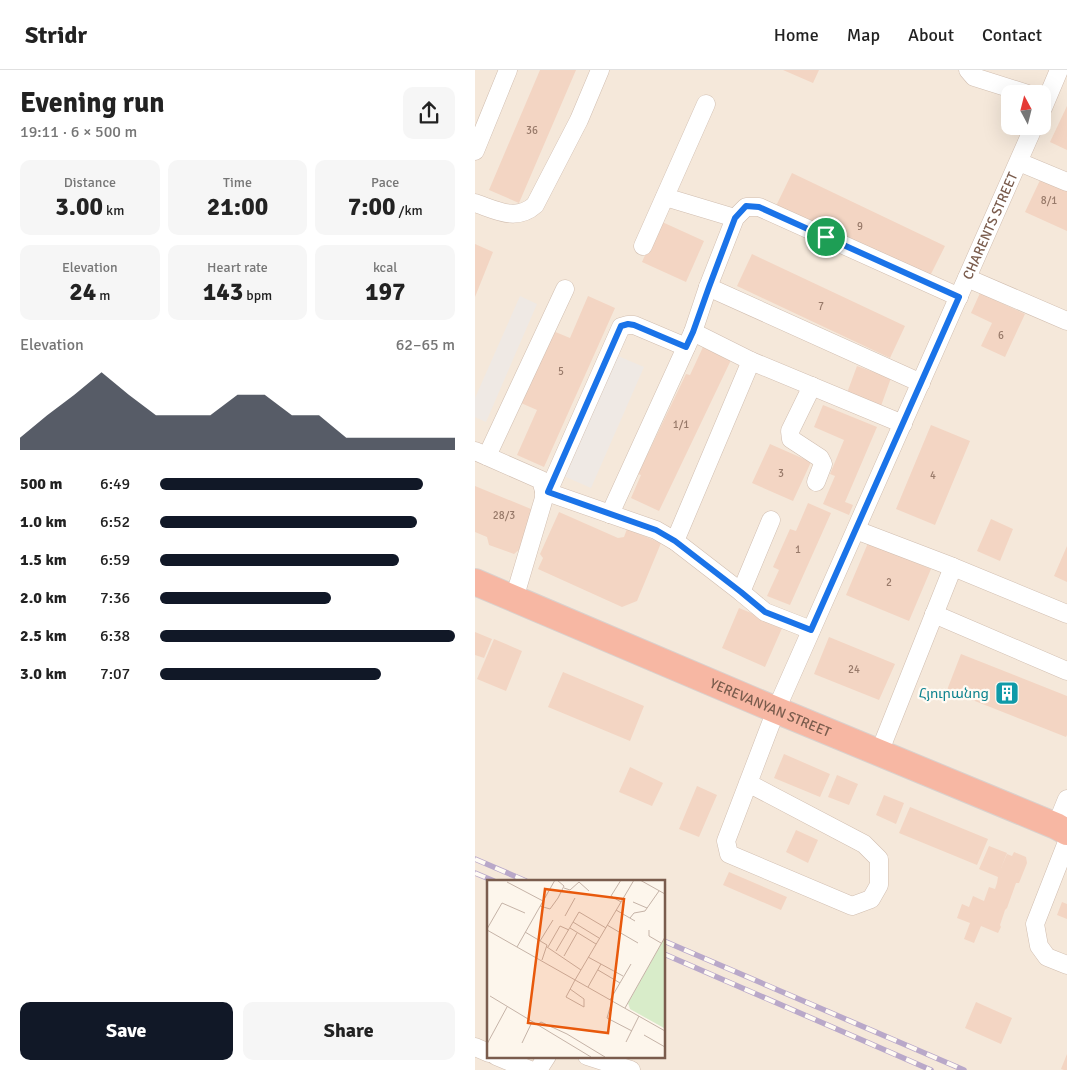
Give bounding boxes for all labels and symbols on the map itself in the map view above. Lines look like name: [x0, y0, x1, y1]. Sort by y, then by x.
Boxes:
north arrow: [1001, 85, 1051, 135]
house number: 36: [526, 124, 538, 137]
street label: CHARENTS STREET: [959, 170, 1022, 282]
house number: 8/1: [1041, 194, 1057, 207]
pin: [805, 216, 847, 258]
house number: 9: [857, 220, 863, 233]
house number: 7: [818, 300, 824, 313]
house number: 6: [998, 329, 1004, 342]
house number: 5: [558, 365, 564, 378]
house number: 1/1: [673, 418, 689, 431]
house number: 3: [778, 467, 784, 480]
house number: 4: [930, 469, 936, 482]
house number: 28/3: [493, 509, 515, 522]
house number: 1: [795, 543, 801, 556]
house number: 2: [886, 576, 892, 589]
house number: 24: [848, 663, 860, 676]
street label: YEREVANYAN STREET: [707, 675, 833, 741]
building icon: Հյուրանոց: [994, 680, 1020, 706]
place label: Հյուրանոց: [919, 685, 989, 702]
inset map: [487, 880, 665, 1058]

